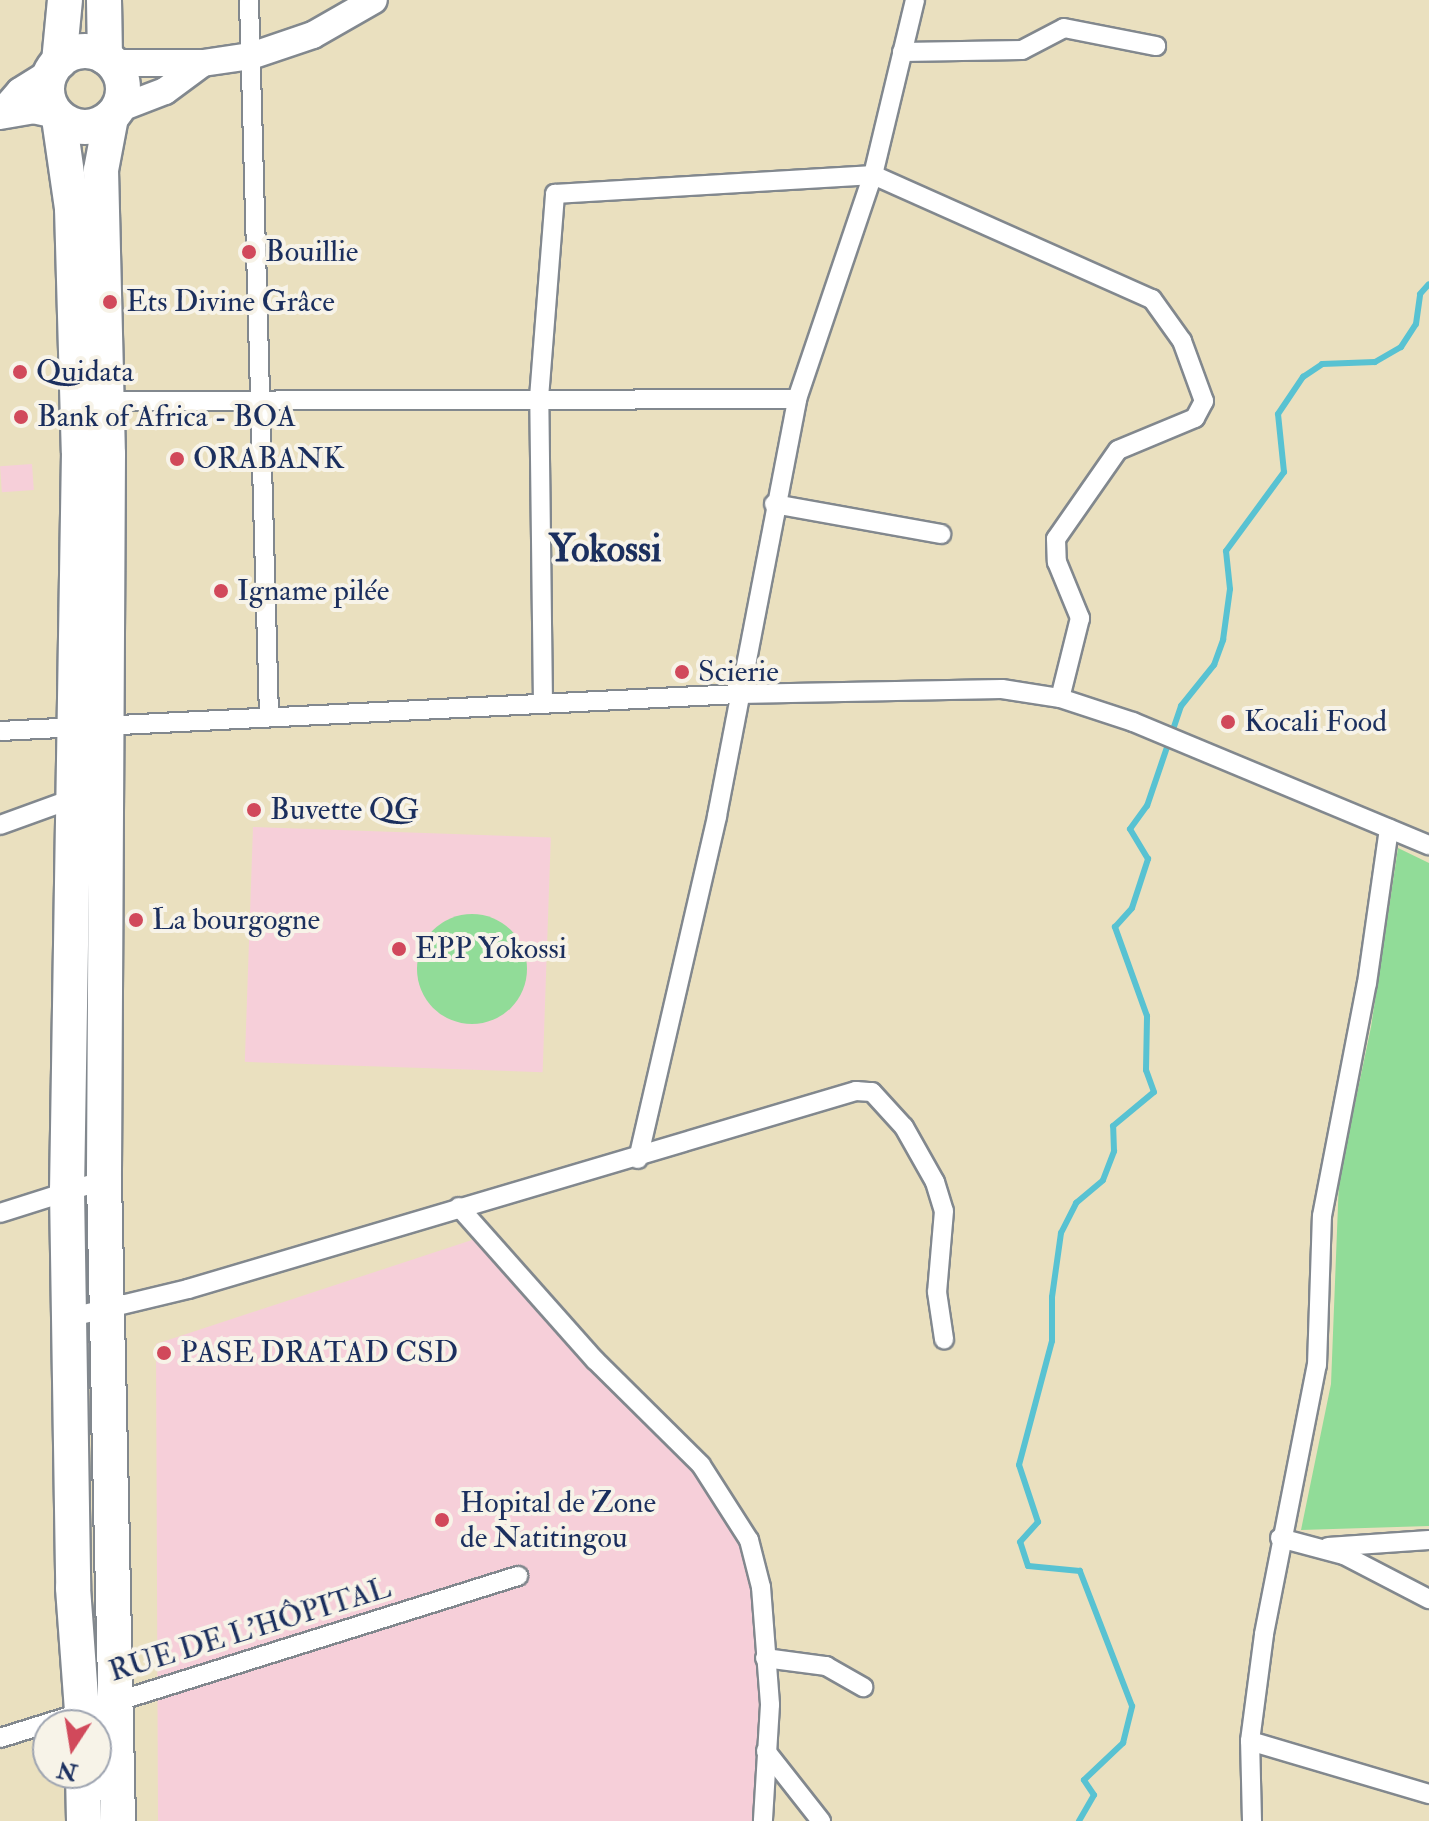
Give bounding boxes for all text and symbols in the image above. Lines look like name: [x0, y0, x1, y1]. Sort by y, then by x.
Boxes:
place label: Bouillie: [265, 234, 358, 270]
marker: Bouillie: [240, 243, 258, 261]
place label: Ets Divine Grâce: [126, 284, 335, 320]
marker: Ets Divine Grâce: [101, 293, 119, 311]
place label: Quidata: [36, 354, 134, 390]
marker: Quidata: [11, 363, 29, 381]
place label: Bank of Africa - BOA: [37, 399, 296, 435]
marker: Bank of Africa - BOA: [12, 408, 30, 426]
place label: ORABANK: [193, 441, 344, 477]
marker: ORABANK: [168, 450, 186, 468]
district label: Yokossi: [549, 527, 661, 573]
place label: Igname pilée: [237, 573, 389, 609]
marker: Igname pilée: [212, 582, 230, 600]
place label: Scierie: [698, 654, 779, 690]
marker: Scierie: [673, 663, 691, 681]
place label: Kocali Food: [1244, 704, 1387, 740]
marker: Kocali Food: [1219, 713, 1237, 731]
place label: Buvette QG: [270, 792, 419, 828]
marker: Buvette QG: [245, 801, 263, 819]
place label: La bourgogne: [152, 902, 320, 938]
marker: La bourgogne: [127, 911, 145, 929]
place label: EPP Yokossi: [415, 931, 567, 967]
marker: EPP Yokossi: [390, 940, 408, 958]
place label: PASE DRATAD CSD: [180, 1335, 458, 1371]
marker: PASE DRATAD CSD: [155, 1344, 173, 1362]
place label: Hopital de Zone de Natitingou: [460, 1485, 656, 1556]
marker: Hopital de Zone de Natitingou: [431, 1509, 453, 1531]
street label: RUE DE L'HÔPITAL: [105, 1570, 395, 1690]
north arrow: [32, 1709, 112, 1789]
text: N: [55, 1755, 80, 1786]

